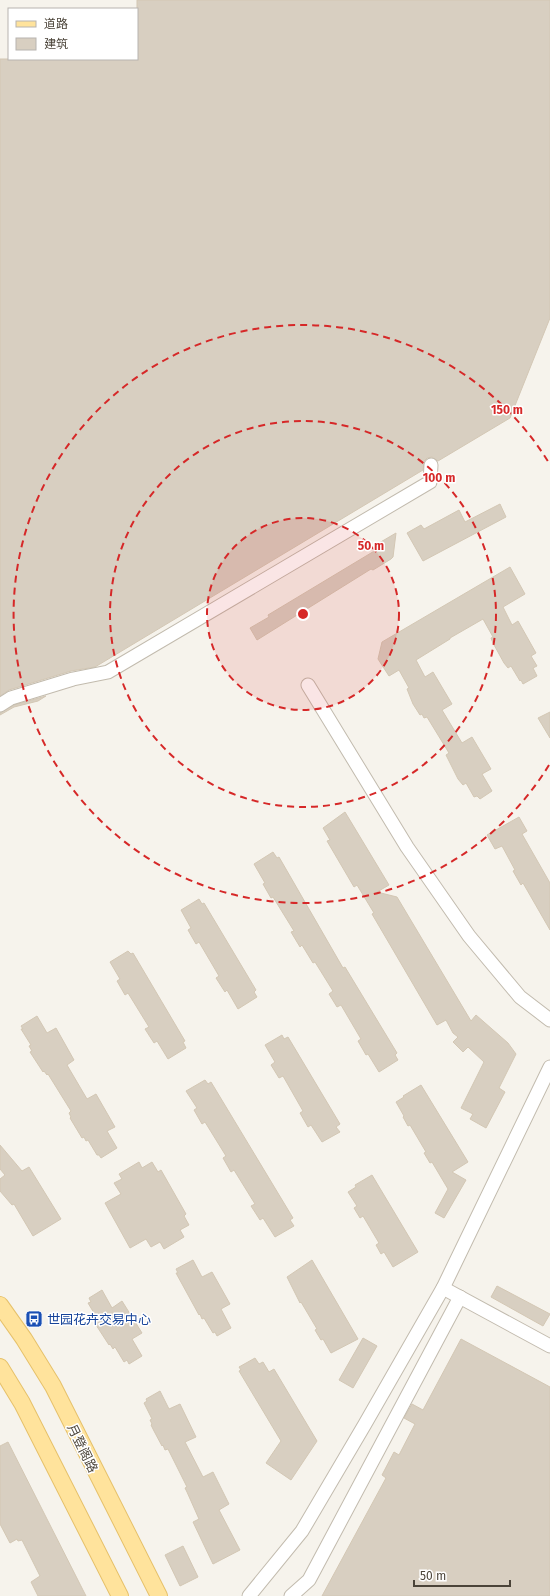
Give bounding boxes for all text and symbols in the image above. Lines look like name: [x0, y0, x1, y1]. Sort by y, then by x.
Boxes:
legend: [8, 8, 138, 60]
text: 道路: [44, 17, 68, 31]
text: 建筑: [44, 37, 68, 51]
text: 150 m: [491, 403, 523, 417]
text: 100 m: [423, 471, 455, 485]
text: 50 m: [358, 539, 384, 553]
centre of rings: [296, 607, 310, 621]
bus stop icon: 世园花卉交易中心: [24, 1309, 44, 1329]
place label: 世园花卉交易中心: [47, 1312, 151, 1327]
street label: 月登阁路: [64, 1422, 101, 1475]
scale bar: [414, 1562, 510, 1588]
text: 50 m: [420, 1569, 446, 1583]

